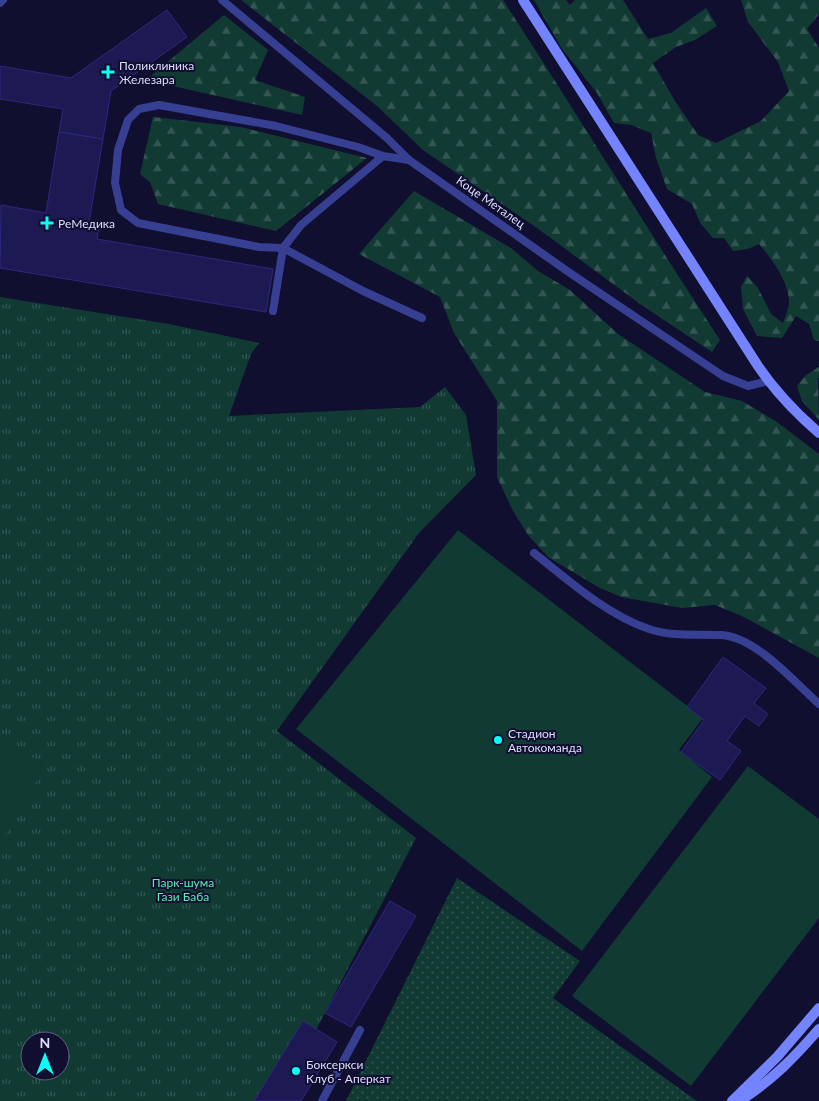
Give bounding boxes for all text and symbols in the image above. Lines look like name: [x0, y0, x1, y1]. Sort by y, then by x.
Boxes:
place label: Поликлиника Железара: [119, 58, 194, 87]
marker: Поликлиника Железара: [101, 65, 115, 79]
street label: Коце Металец: [454, 173, 529, 232]
marker: РеМедика: [40, 216, 54, 230]
place label: РеМедика: [58, 216, 115, 231]
place label: Стадион Автокоманда: [508, 726, 582, 755]
marker: Стадион Автокоманда: [492, 734, 504, 746]
park label: Парк-шума Гази Баба: [152, 875, 214, 904]
north arrow: [20, 1031, 70, 1081]
text: N: [40, 1034, 50, 1051]
place label: Боксеркси Клуб - Аперкат: [306, 1057, 391, 1086]
marker: Боксеркси Клуб - Аперкат: [290, 1065, 302, 1077]

